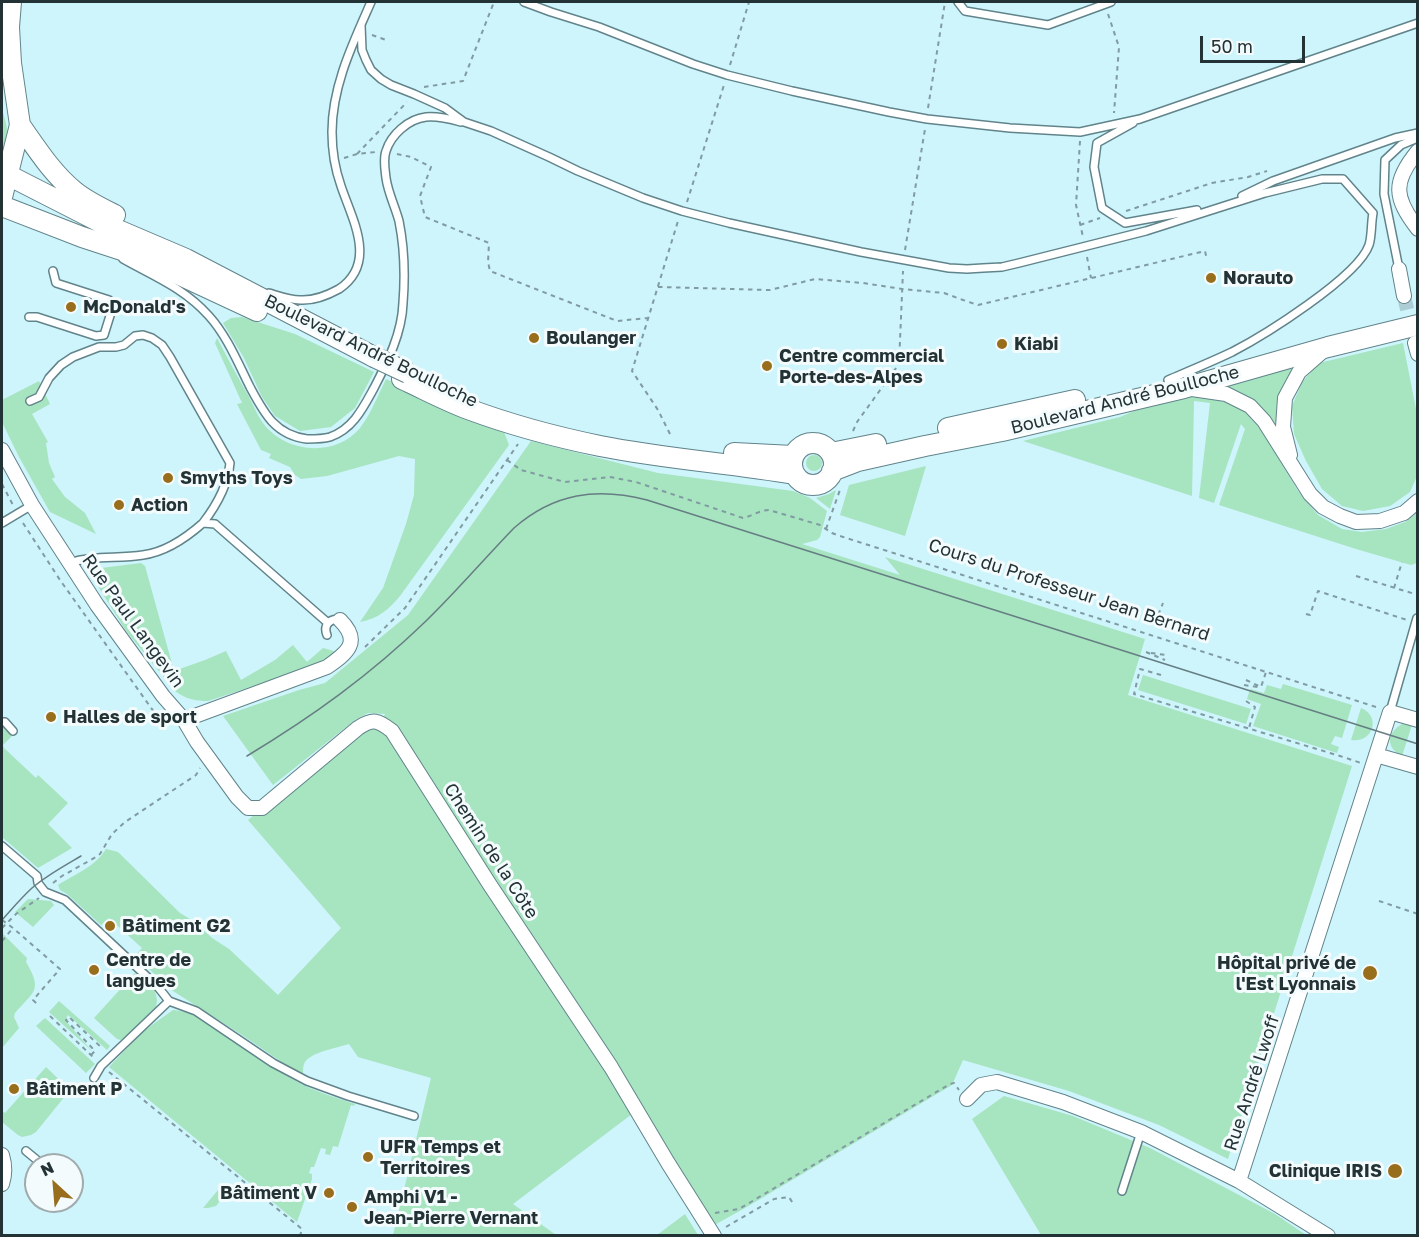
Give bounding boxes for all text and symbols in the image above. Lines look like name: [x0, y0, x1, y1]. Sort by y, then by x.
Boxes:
scale bar: [1203, 24, 1308, 62]
text: 50 m: [1211, 35, 1253, 57]
place label: Norauto: [1223, 267, 1293, 289]
marker: Norauto: [1204, 271, 1218, 285]
street label: Boulevard André Boulloche: [261, 290, 481, 412]
place label: McDonald's: [83, 296, 186, 318]
marker: McDonald's: [64, 300, 78, 314]
place label: Boulanger: [546, 327, 636, 349]
marker: Boulanger: [527, 331, 541, 345]
place label: Kiabi: [1014, 333, 1058, 355]
marker: Kiabi: [995, 337, 1009, 351]
place label: Centre commercial Porte-des-Alpes: [779, 345, 944, 388]
marker: Centre commercial Porte-des-Alpes: [760, 359, 774, 373]
street label: Boulevard André Boulloche: [1009, 361, 1241, 439]
place label: Smyths Toys: [180, 467, 293, 489]
marker: Smyths Toys: [161, 471, 175, 485]
place label: Action: [131, 494, 188, 516]
marker: Action: [112, 498, 126, 512]
street label: Cours du Professeur Jean Bernard: [926, 534, 1212, 646]
street label: Rue Paul Langevin: [77, 550, 189, 692]
place label: Halles de sport: [63, 706, 197, 728]
marker: Halles de sport: [44, 710, 58, 724]
street label: Chemin de la Côte: [439, 779, 543, 923]
place label: Bâtiment G2: [122, 915, 230, 937]
marker: Bâtiment G2: [103, 919, 117, 933]
place label: Centre de langues: [106, 949, 191, 992]
place label: Hôpital privé de l'Est Lyonnais: [1217, 952, 1356, 994]
marker: Centre de langues: [87, 963, 101, 977]
marker: Hôpital privé de l'Est Lyonnais: [1361, 964, 1379, 982]
street label: Rue André Lwoff: [1220, 1013, 1284, 1153]
place label: Bâtiment P: [26, 1078, 122, 1100]
marker: Bâtiment P: [7, 1082, 21, 1096]
place label: UFR Temps et Territoires: [380, 1136, 501, 1178]
marker: UFR Temps et Territoires: [361, 1150, 375, 1164]
north arrow: [24, 1153, 84, 1213]
text: N: [37, 1157, 57, 1180]
place label: Clinique IRIS: [1269, 1160, 1382, 1182]
marker: Clinique IRIS: [1386, 1162, 1404, 1180]
place label: Bâtiment V: [220, 1182, 317, 1204]
marker: Bâtiment V: [322, 1186, 336, 1200]
place label: Amphi V1 - Jean-Pierre Vernant: [364, 1186, 538, 1228]
marker: Amphi V1 - Jean-Pierre Vernant: [345, 1200, 359, 1214]

